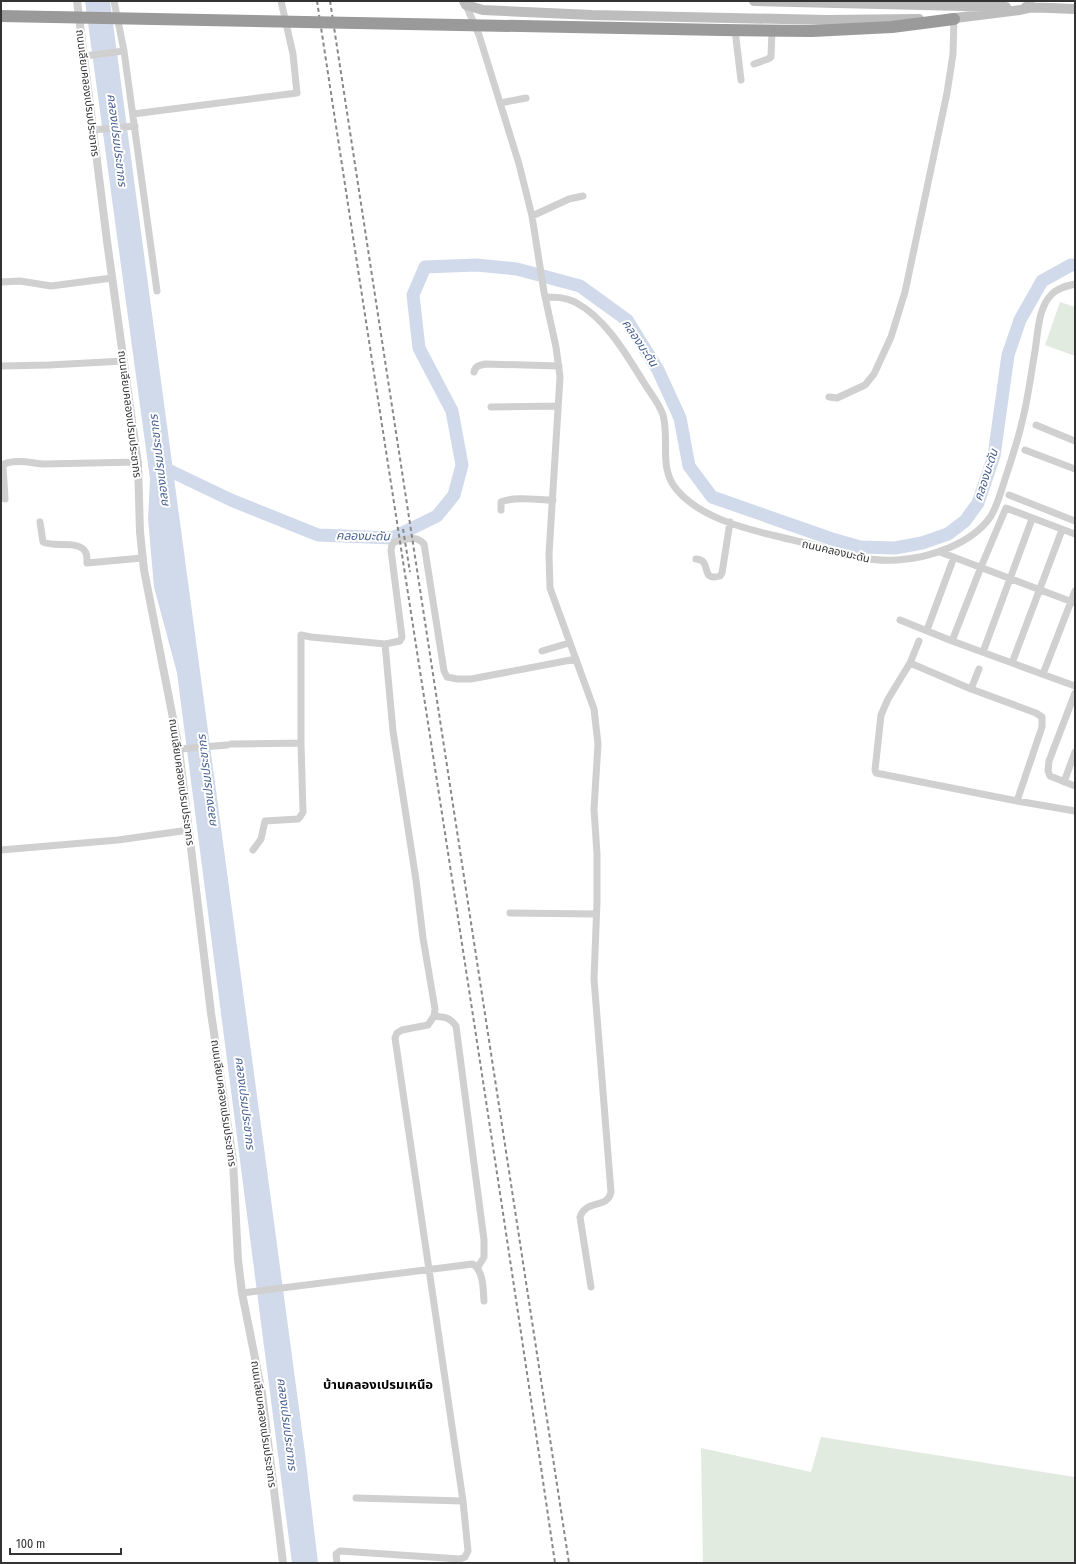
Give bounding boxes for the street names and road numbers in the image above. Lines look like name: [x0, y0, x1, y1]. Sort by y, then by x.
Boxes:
street label: ถนนเลียบคลองเปรมประชากร: [73, 29, 102, 157]
street label: ถนนเลียบคลองเปรมประชากร: [115, 350, 144, 478]
street label: ถนนคลองมะดัน: [801, 537, 871, 566]
street label: ถนนเลียบคลองเปรมประชากร: [166, 718, 197, 846]
street label: ถนนเลียบคลองเปรมประชากร: [208, 1039, 239, 1167]
street label: ถนนเลียบคลองเปรมประชากร: [248, 1360, 279, 1488]

